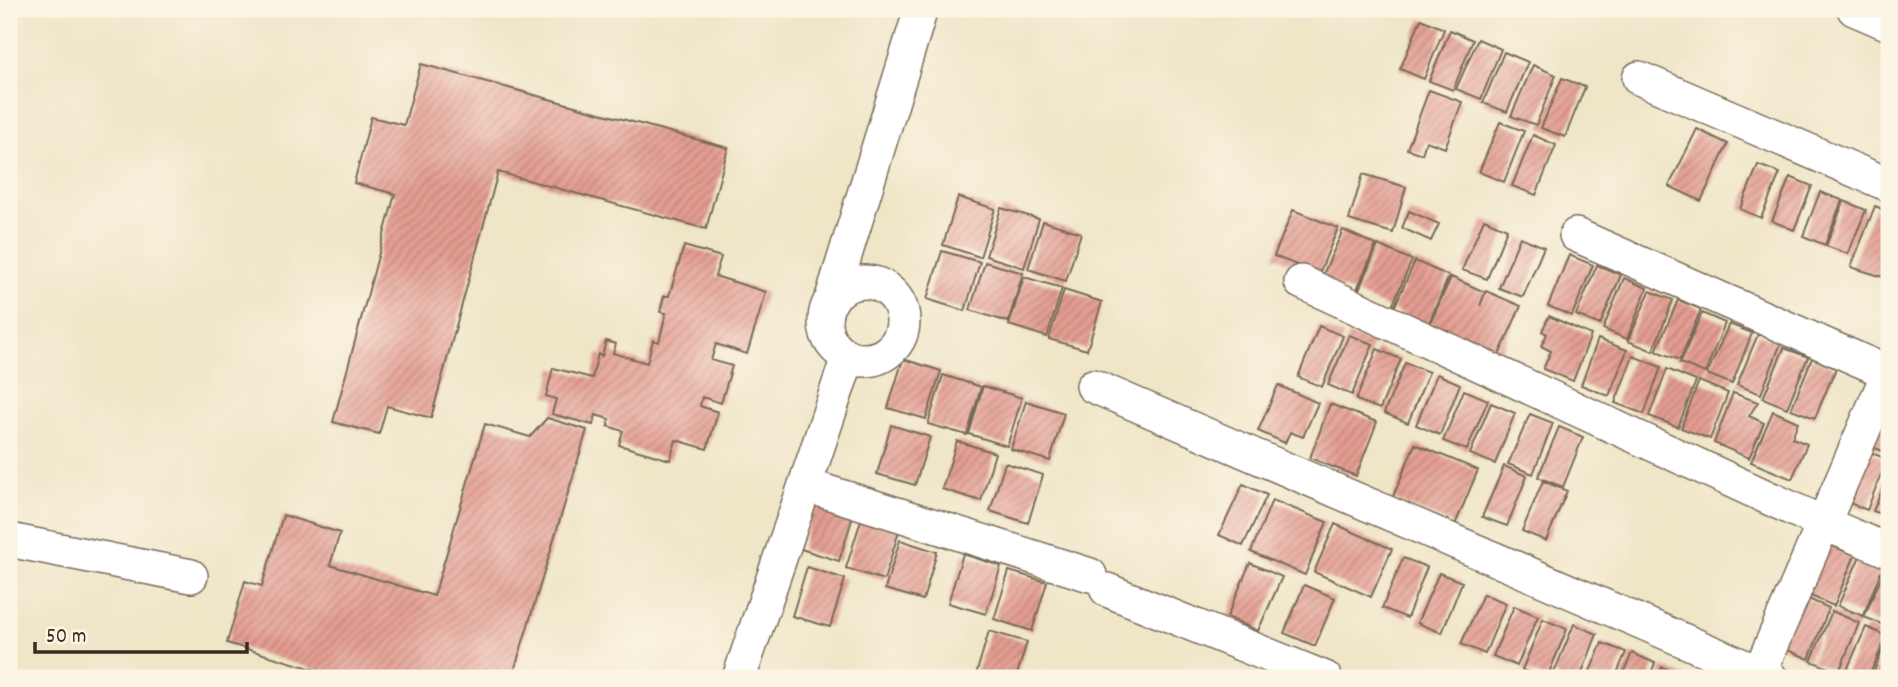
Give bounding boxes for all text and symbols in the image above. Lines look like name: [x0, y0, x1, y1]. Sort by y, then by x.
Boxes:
scale bar: [35, 610, 247, 654]
text: 50 m: [46, 623, 86, 653]

